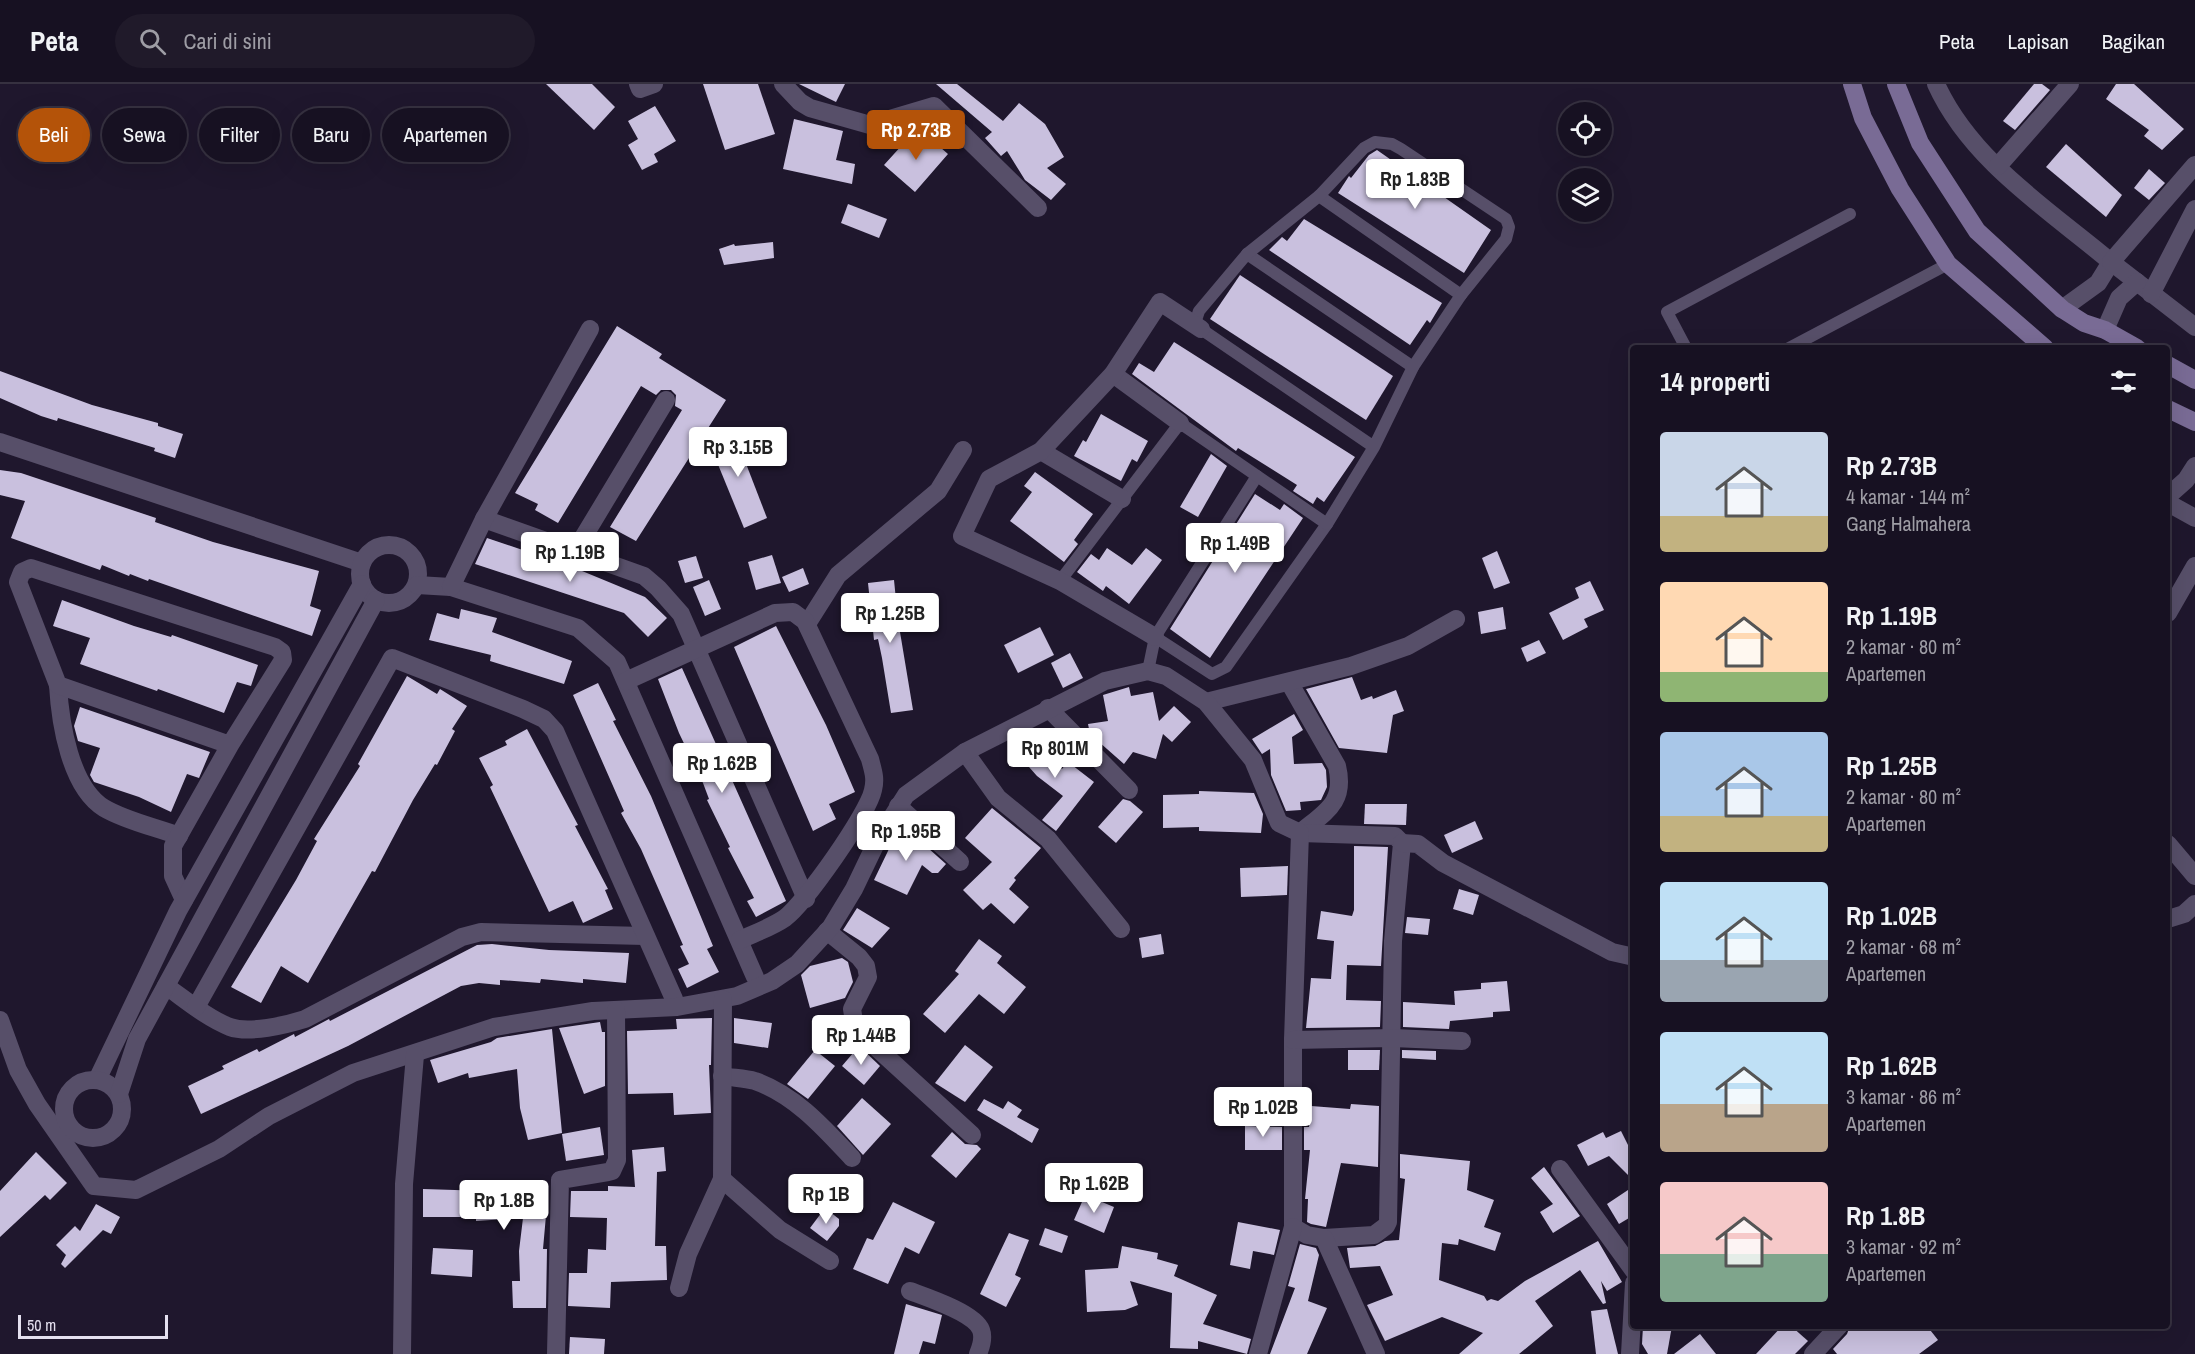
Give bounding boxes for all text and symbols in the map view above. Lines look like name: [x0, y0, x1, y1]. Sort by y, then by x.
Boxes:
search box: [115, 14, 535, 68]
text: Peta: [30, 22, 79, 60]
icon: search: [136, 25, 169, 58]
text: Cari di sini: [184, 26, 272, 56]
text: Peta: [1939, 27, 1975, 56]
text: Lapisan: [2008, 27, 2069, 56]
text: Bagikan: [2102, 27, 2165, 56]
map controls: [1558, 102, 1612, 222]
button: locate: [1558, 102, 1612, 156]
chip: Beli: [18, 108, 90, 162]
chip: Sewa: [102, 108, 187, 162]
chip: Filter: [199, 108, 280, 162]
chip: Baru: [292, 108, 370, 162]
chip: Apartemen: [382, 108, 509, 162]
pin: Rp 2.73B: [854, 110, 978, 161]
text: Rp 2.73B: [881, 116, 951, 143]
pin: Rp 1.83B: [1353, 159, 1477, 210]
text: Rp 1.83B: [1380, 165, 1450, 192]
button: layers: [1558, 168, 1612, 222]
text: 14 properti: [1660, 364, 1770, 399]
icon: filters: [2107, 365, 2140, 398]
pin: Rp 3.15B: [676, 427, 800, 478]
text: Rp 3.15B: [703, 433, 773, 460]
text: Rp 2.73B: [1846, 448, 1937, 483]
icon: home: [1708, 456, 1780, 528]
text: 4 kamar · 144 m²: [1846, 483, 1970, 510]
text: Gang Halmahera: [1846, 510, 1971, 537]
pin: Rp 1.49B: [1173, 523, 1297, 574]
text: Rp 1.49B: [1200, 529, 1270, 556]
pin: Rp 1.19B: [508, 532, 632, 583]
text: Rp 1.19B: [535, 538, 605, 565]
pin: Rp 1.25B: [828, 593, 952, 644]
text: Rp 1.19B: [1846, 598, 1937, 633]
text: Rp 1.25B: [855, 599, 925, 626]
icon: home: [1708, 606, 1780, 678]
text: 2 kamar · 80 m²: [1846, 633, 1961, 660]
text: Apartemen: [1846, 660, 1926, 687]
pin: Rp 801M: [1000, 728, 1110, 779]
text: Rp 801M: [1021, 734, 1089, 761]
pin: Rp 1.62B: [660, 743, 784, 794]
text: Rp 1.25B: [1846, 748, 1937, 783]
text: Rp 1.62B: [687, 749, 757, 776]
icon: home: [1708, 756, 1780, 828]
text: 2 kamar · 80 m²: [1846, 783, 1961, 810]
text: Apartemen: [1846, 810, 1926, 837]
pin: Rp 1.95B: [844, 811, 968, 862]
text: Rp 1.95B: [871, 817, 941, 844]
text: Rp 1.02B: [1846, 898, 1937, 933]
icon: home: [1708, 906, 1780, 978]
text: 2 kamar · 68 m²: [1846, 933, 1961, 960]
text: Apartemen: [1846, 960, 1926, 987]
pin: Rp 1.44B: [799, 1015, 923, 1066]
text: Rp 1.44B: [826, 1021, 896, 1048]
text: Rp 1.62B: [1846, 1048, 1937, 1083]
icon: home: [1708, 1056, 1780, 1128]
text: 3 kamar · 86 m²: [1846, 1083, 1961, 1110]
pin: Rp 1.02B: [1201, 1087, 1325, 1138]
text: Rp 1.02B: [1228, 1093, 1298, 1120]
text: Apartemen: [1846, 1110, 1926, 1137]
pin: Rp 1.62B: [1032, 1163, 1156, 1214]
text: Rp 1.62B: [1059, 1169, 1129, 1196]
pin: Rp 1B: [784, 1174, 868, 1225]
pin: Rp 1.8B: [449, 1180, 559, 1231]
text: Rp 1B: [802, 1180, 850, 1207]
text: Rp 1.8B: [473, 1186, 535, 1213]
text: Rp 1.8B: [1846, 1198, 1925, 1233]
icon: home: [1708, 1206, 1780, 1278]
text: 3 kamar · 92 m²: [1846, 1233, 1961, 1260]
text: Apartemen: [1846, 1260, 1926, 1287]
scale bar: [18, 1312, 168, 1340]
text: 50 m: [27, 1314, 56, 1336]

